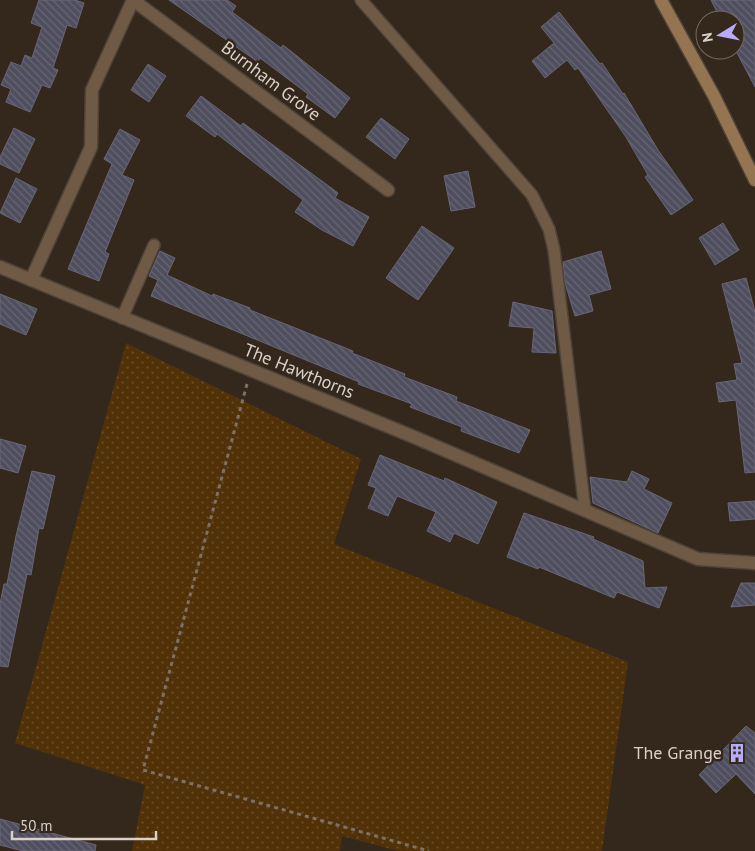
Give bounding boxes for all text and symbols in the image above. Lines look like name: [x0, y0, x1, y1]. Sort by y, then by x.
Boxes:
north arrow: [695, 10, 745, 60]
text: N: [698, 31, 717, 43]
street label: Burnham Grove: [217, 36, 326, 125]
street label: The Hawthorns: [241, 338, 358, 403]
place label: The Grange: [633, 741, 722, 764]
building icon: The Grange: [726, 742, 748, 764]
scale bar: [12, 808, 156, 840]
text: 50 m: [20, 816, 53, 835]

